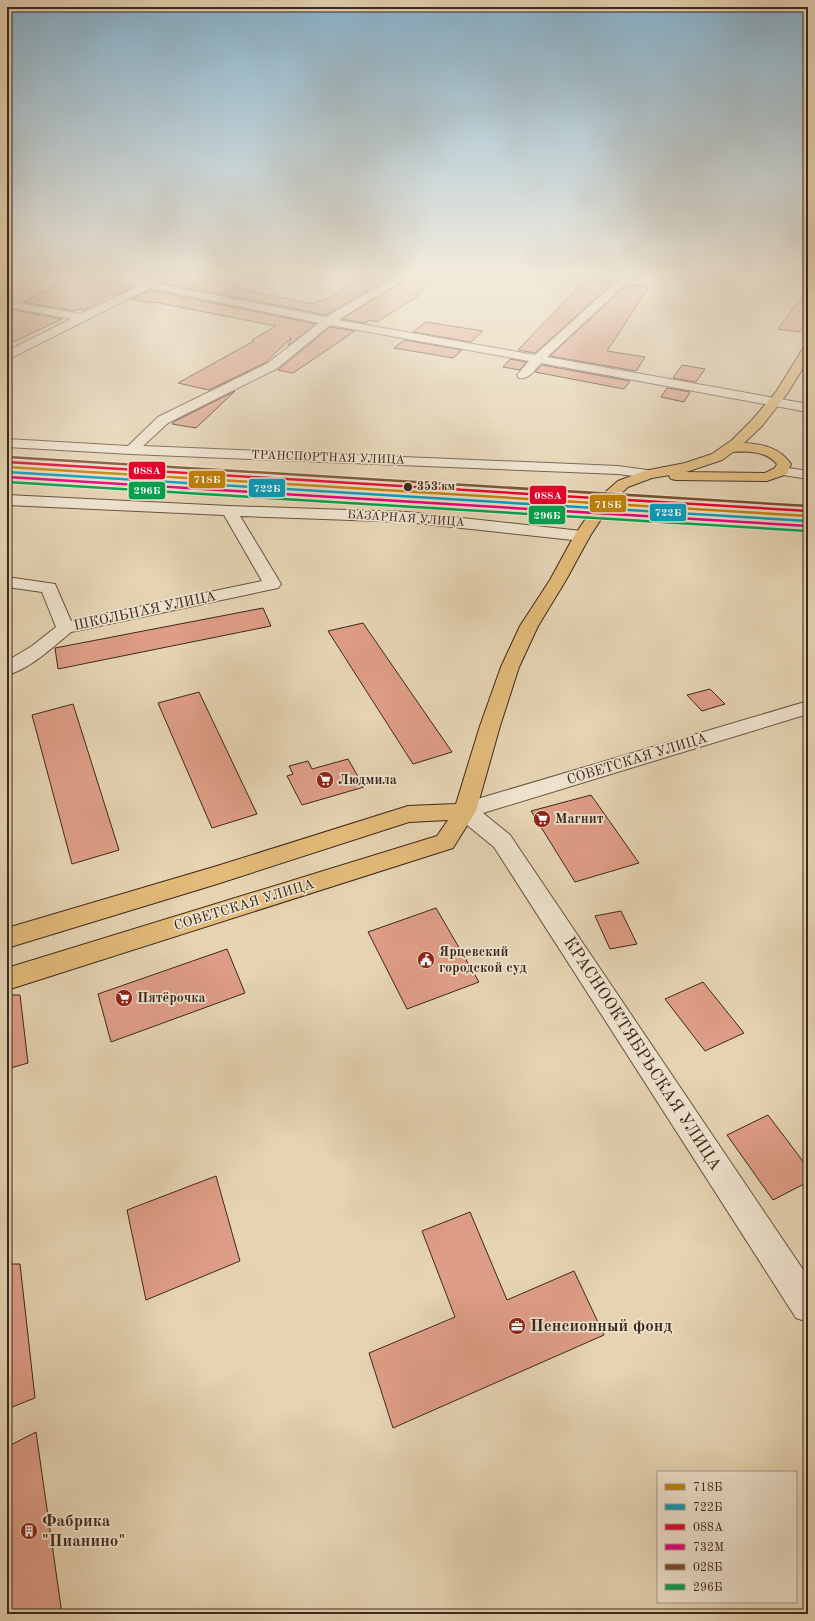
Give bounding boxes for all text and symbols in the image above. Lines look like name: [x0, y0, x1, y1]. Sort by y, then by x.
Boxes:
street label: ТРАНСПОРТНАЯ УЛИЦА: [251, 449, 405, 467]
line badge: 088А: [128, 461, 166, 480]
text: 088А: [133, 466, 161, 477]
line badge: 718Б: [188, 470, 226, 489]
text: 718Б: [194, 475, 221, 486]
line badge: 722Б: [248, 478, 286, 498]
place label: 353 км: [417, 480, 456, 493]
line badge: 296Б: [128, 481, 166, 500]
marker: 353 км: [402, 481, 414, 493]
text: 722Б: [254, 484, 281, 495]
line badge: 088А: [529, 485, 567, 505]
text: 296Б: [134, 486, 161, 497]
text: 088А: [534, 491, 562, 502]
line badge: 718Б: [589, 494, 627, 513]
text: 718Б: [595, 500, 622, 511]
line badge: 722Б: [649, 503, 687, 522]
line badge: 296Б: [528, 505, 566, 525]
text: 722Б: [655, 508, 682, 519]
street label: БАЗАРНАЯ УЛИЦА: [347, 509, 465, 529]
text: 296Б: [534, 511, 561, 522]
street label: ШКОЛЬНАЯ УЛИЦА: [73, 589, 218, 633]
street label: СОВЕТСКАЯ УЛИЦА: [565, 731, 709, 787]
supermarket icon: Людмила: [315, 770, 335, 790]
place label: Людмила: [338, 773, 397, 787]
supermarket icon: Магнит: [532, 809, 552, 829]
place label: Магнит: [555, 812, 604, 826]
street label: СОВЕТСКАЯ УЛИЦА: [172, 877, 316, 933]
street label: КРАСНООКТЯБРЬСКАЯ УЛИЦА: [560, 934, 724, 1174]
place label: Ярцевский городской суд: [439, 945, 527, 975]
public building icon: Ярцевский городской суд: [416, 950, 436, 970]
supermarket icon: Пятёрочка: [114, 988, 134, 1008]
place label: Пятёрочка: [137, 991, 206, 1005]
office icon: Пенсионный фонд: [507, 1316, 527, 1336]
place label: Пенсионный фонд: [530, 1318, 672, 1335]
legend: [657, 1471, 797, 1603]
text: 718Б: [693, 1482, 722, 1494]
text: 722Б: [693, 1502, 722, 1514]
place label: Фабрика "Пианино": [42, 1513, 125, 1550]
building icon: Фабрика "Пианино": [19, 1521, 39, 1541]
text: 088А: [693, 1522, 723, 1534]
text: 732М: [693, 1542, 724, 1554]
text: 028Б: [693, 1562, 722, 1574]
text: 296Б: [693, 1582, 722, 1594]

